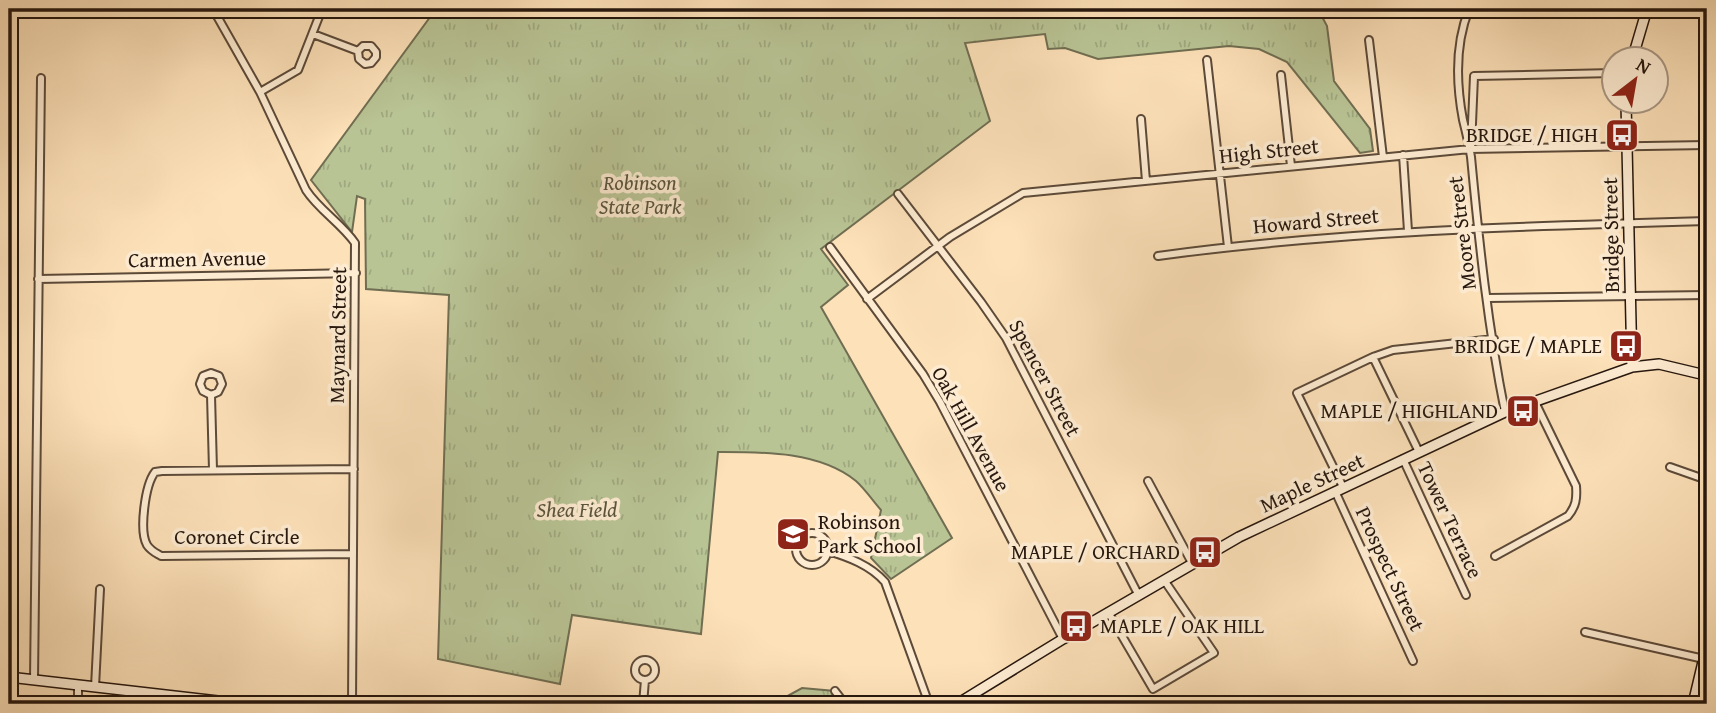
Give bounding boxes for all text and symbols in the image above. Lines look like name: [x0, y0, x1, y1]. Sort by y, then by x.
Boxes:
north arrow: [1600, 46, 1670, 116]
text: N: [1631, 50, 1657, 81]
bus stop icon: BRIDGE / HIGH: [1603, 116, 1641, 154]
place label: BRIDGE / HIGH: [1466, 119, 1598, 150]
street label: High Street: [1218, 130, 1321, 171]
park label: Robinson State Park: [599, 167, 682, 222]
street label: Moore Street: [1439, 174, 1484, 292]
street label: Bridge Street: [1594, 176, 1627, 293]
street label: Howard Street: [1252, 200, 1381, 241]
street label: Carmen Avenue: [128, 242, 266, 275]
street label: Maynard Street: [321, 266, 354, 404]
street label: Spencer Street: [1002, 314, 1090, 442]
bus stop icon: BRIDGE / MAPLE: [1607, 327, 1645, 365]
place label: BRIDGE / MAPLE: [1455, 330, 1602, 361]
street label: Oak Hill Avenue: [924, 361, 1019, 497]
bus stop icon: MAPLE / HIGHLAND: [1504, 392, 1542, 430]
place label: MAPLE / HIGHLAND: [1321, 395, 1498, 426]
street label: Maple Street: [1254, 445, 1370, 520]
street label: Tower Terrace: [1410, 456, 1491, 584]
park label: Shea Field: [537, 494, 617, 525]
street label: Prospect Street: [1348, 501, 1433, 637]
place label: Robinson Park School: [818, 506, 922, 561]
school or university icon: Robinson Park School: [774, 515, 812, 553]
street label: Coronet Circle: [174, 521, 300, 552]
bus stop icon: MAPLE / ORCHARD: [1186, 533, 1224, 571]
place label: MAPLE / ORCHARD: [1011, 536, 1180, 567]
bus stop icon: MAPLE / OAK HILL: [1057, 607, 1095, 645]
place label: MAPLE / OAK HILL: [1100, 610, 1264, 641]

